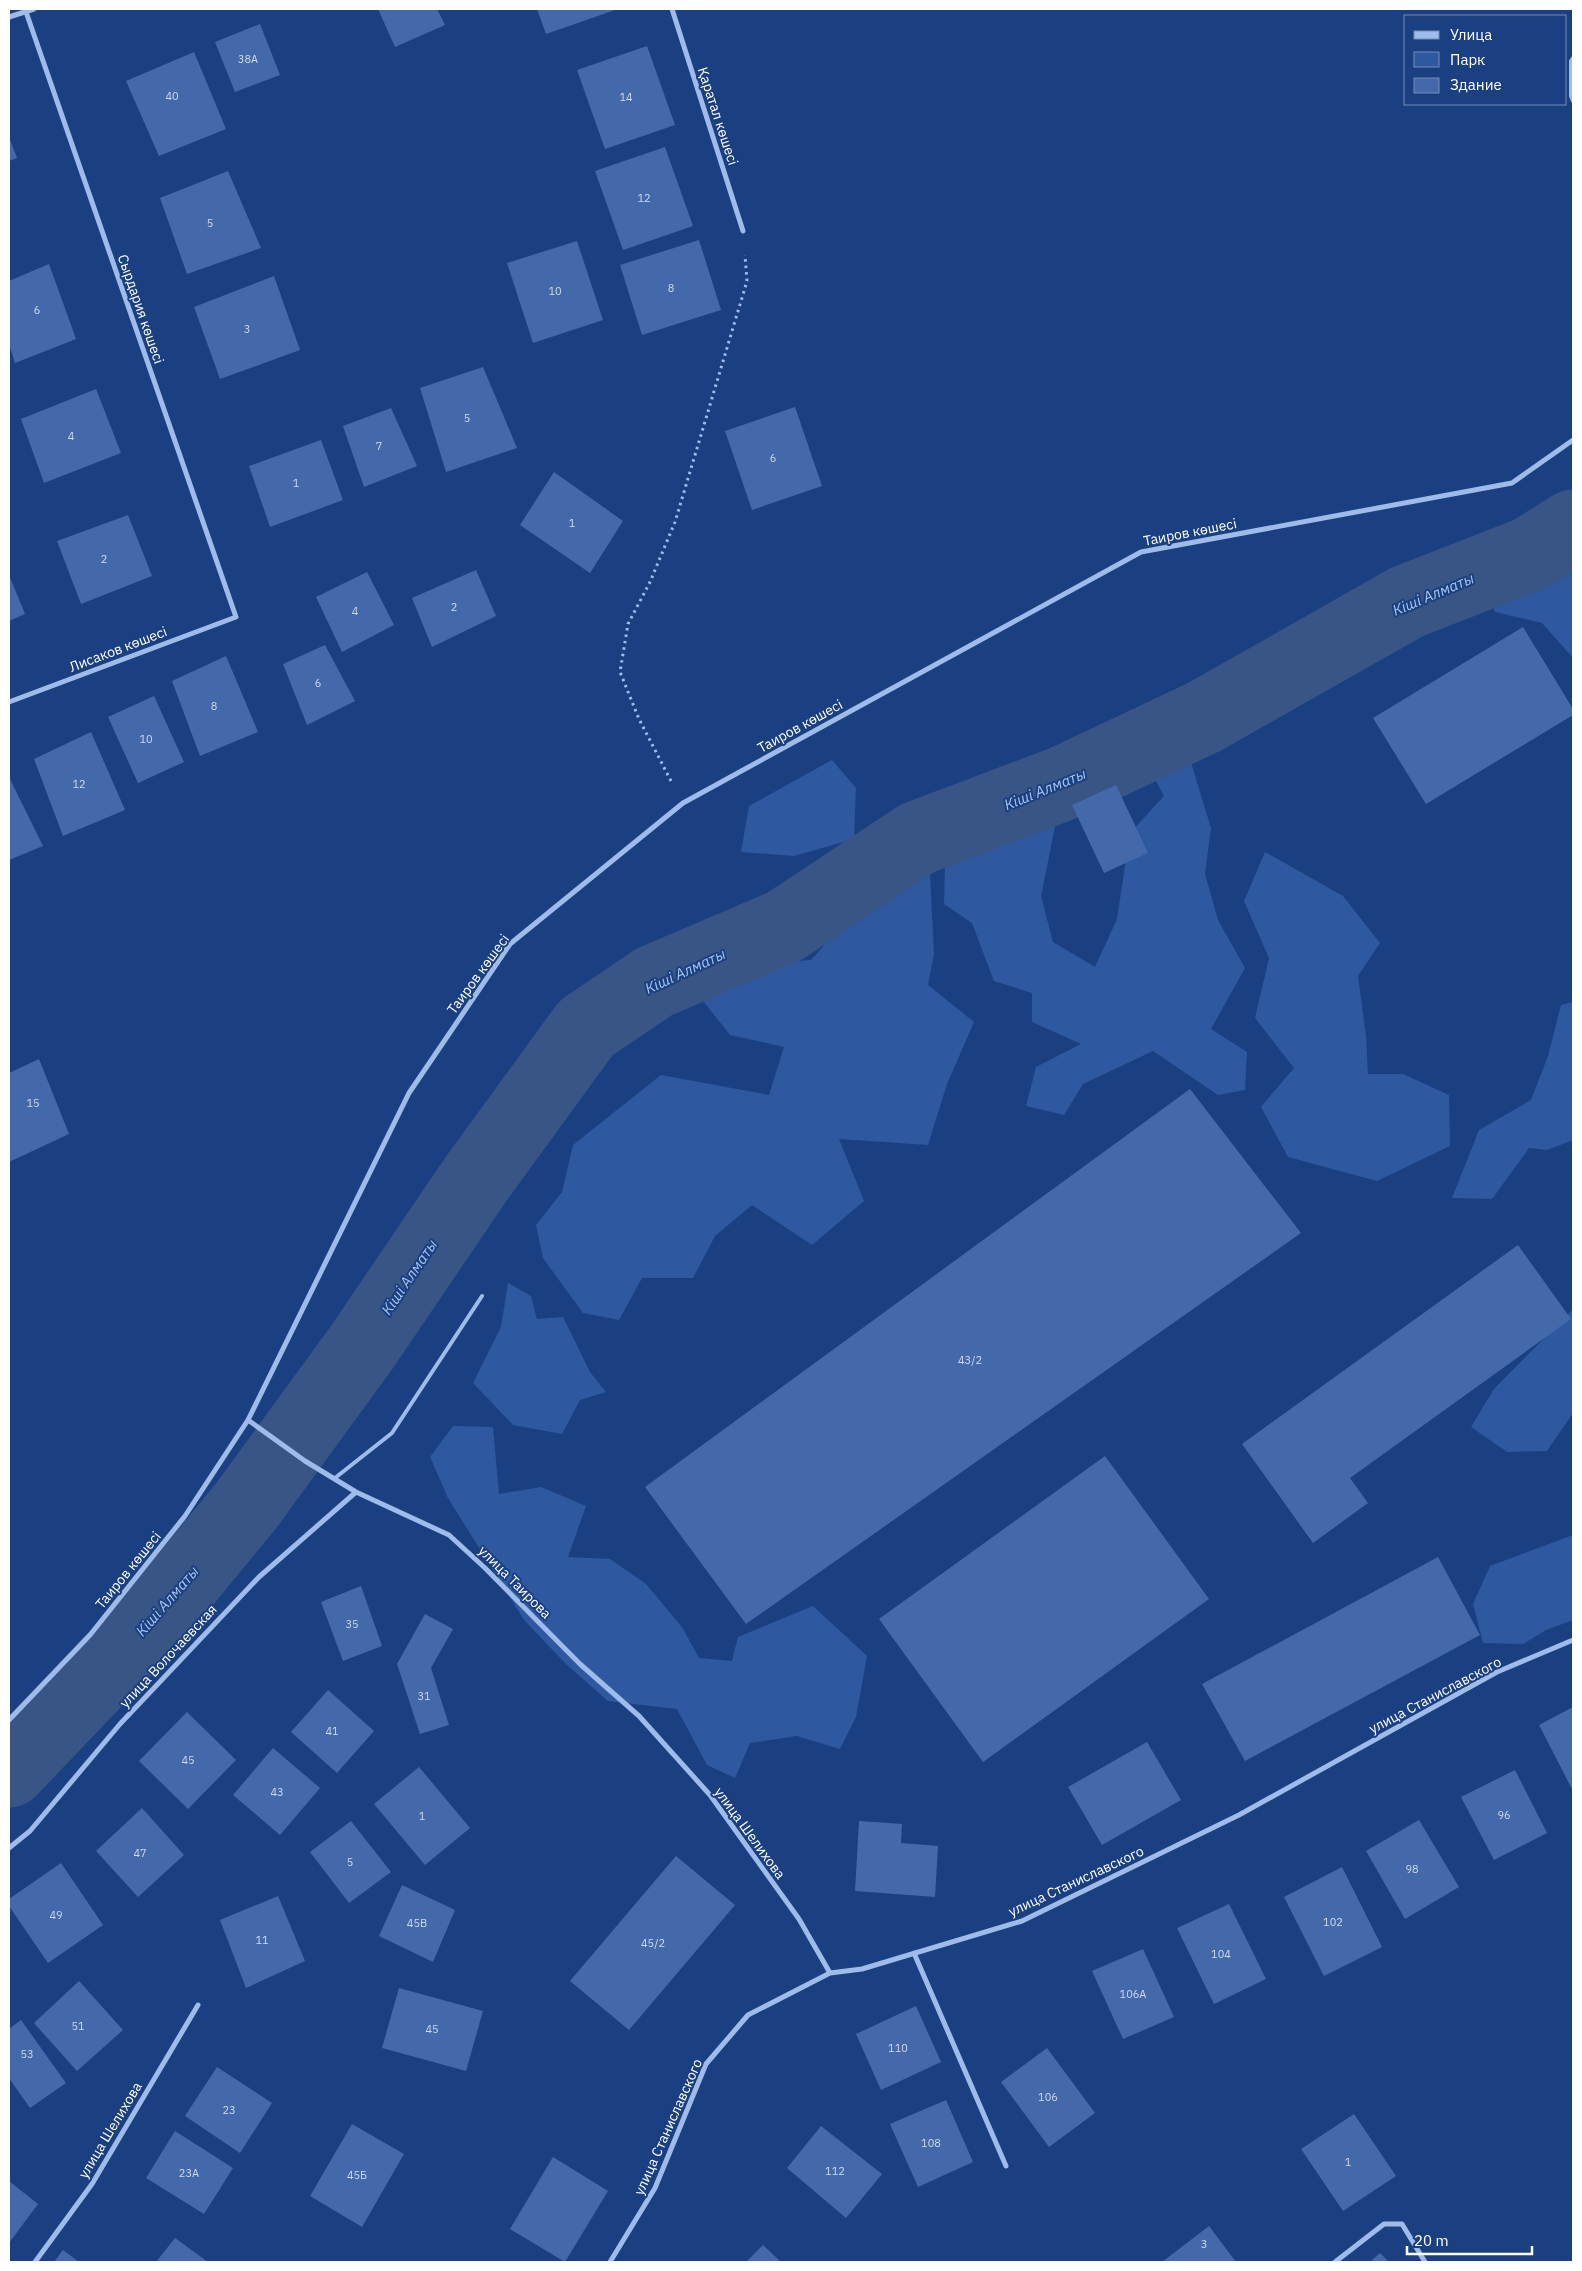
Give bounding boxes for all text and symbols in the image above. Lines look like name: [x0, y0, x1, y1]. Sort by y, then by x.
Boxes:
legend: [1404, 15, 1567, 105]
text: Улица: [1450, 25, 1492, 44]
text: Парк: [1450, 50, 1485, 69]
house number: 38А: [238, 52, 258, 66]
street label: Қаратал көшесі: [694, 65, 742, 167]
text: Здание: [1450, 75, 1502, 94]
house number: 40: [165, 89, 179, 103]
house number: 14: [619, 90, 633, 104]
house number: 12: [637, 191, 651, 205]
house number: 5: [207, 216, 213, 230]
street label: Сырдария көшесі: [114, 252, 168, 366]
house number: 8: [668, 281, 674, 295]
house number: 10: [548, 284, 562, 298]
house number: 6: [34, 303, 40, 317]
house number: 3: [244, 322, 250, 336]
house number: 5: [464, 411, 470, 425]
house number: 4: [68, 429, 75, 443]
house number: 7: [376, 439, 382, 453]
house number: 6: [770, 451, 776, 465]
house number: 1: [293, 476, 300, 490]
street label: Таиров көшесі: [1142, 514, 1238, 550]
house number: 1: [569, 516, 576, 530]
house number: 2: [101, 552, 107, 566]
water label: Кіші Алматы: [1389, 568, 1477, 620]
house number: 2: [451, 600, 457, 614]
house number: 4: [352, 604, 359, 618]
street label: Лисаков көшесі: [66, 622, 170, 676]
house number: 6: [315, 676, 321, 690]
street label: Таиров көшесі: [754, 695, 846, 757]
house number: 8: [211, 699, 217, 713]
house number: 10: [139, 732, 153, 746]
water label: Кіші Алматы: [1001, 764, 1089, 814]
house number: 12: [72, 777, 86, 791]
street label: Таиров көшесі: [443, 930, 513, 1018]
water label: Кіші Алматы: [642, 944, 728, 998]
house number: 15: [26, 1096, 40, 1110]
water label: Кіші Алматы: [377, 1236, 441, 1318]
house number: 43/2: [958, 1353, 982, 1367]
street label: Таиров көшесі: [91, 1528, 165, 1612]
street label: улица Таирова: [475, 1542, 556, 1623]
water label: Кіші Алматы: [131, 1562, 203, 1640]
street label: улица Волочаевская: [115, 1601, 221, 1711]
house number: 35: [345, 1617, 359, 1631]
street label: улица Станиславского: [1366, 1652, 1504, 1738]
house number: 31: [417, 1689, 431, 1703]
house number: 41: [325, 1724, 339, 1738]
house number: 45: [181, 1753, 195, 1767]
street label: улица Шелихова: [711, 1783, 790, 1883]
house number: 43: [270, 1785, 284, 1799]
house number: 96: [1497, 1808, 1511, 1822]
house number: 1: [419, 1809, 426, 1823]
street label: улица Станиславского: [1005, 1842, 1147, 1920]
house number: 47: [133, 1846, 147, 1860]
house number: 5: [347, 1855, 353, 1869]
house number: 98: [1405, 1862, 1419, 1876]
house number: 49: [49, 1908, 63, 1922]
house number: 102: [1323, 1915, 1343, 1929]
house number: 45В: [407, 1916, 427, 1930]
house number: 11: [255, 1933, 269, 1947]
house number: 45/2: [641, 1936, 665, 1950]
house number: 104: [1211, 1947, 1231, 1961]
house number: 106А: [1120, 1987, 1146, 2001]
house number: 51: [71, 2019, 85, 2033]
house number: 45: [425, 2022, 439, 2036]
house number: 110: [888, 2041, 908, 2055]
house number: 53: [20, 2047, 34, 2061]
street label: улица Станиславского: [630, 2056, 706, 2198]
street label: улица Шелихова: [74, 2078, 146, 2181]
house number: 106: [1038, 2090, 1058, 2104]
house number: 23: [222, 2103, 236, 2117]
house number: 108: [921, 2136, 941, 2150]
house number: 1: [1345, 2155, 1352, 2169]
house number: 112: [825, 2164, 845, 2178]
house number: 23А: [179, 2166, 199, 2180]
house number: 45Б: [347, 2168, 367, 2182]
scale bar: [1407, 2224, 1532, 2256]
text: 20 m: [1414, 2231, 1449, 2250]
house number: 3: [1201, 2237, 1207, 2251]

